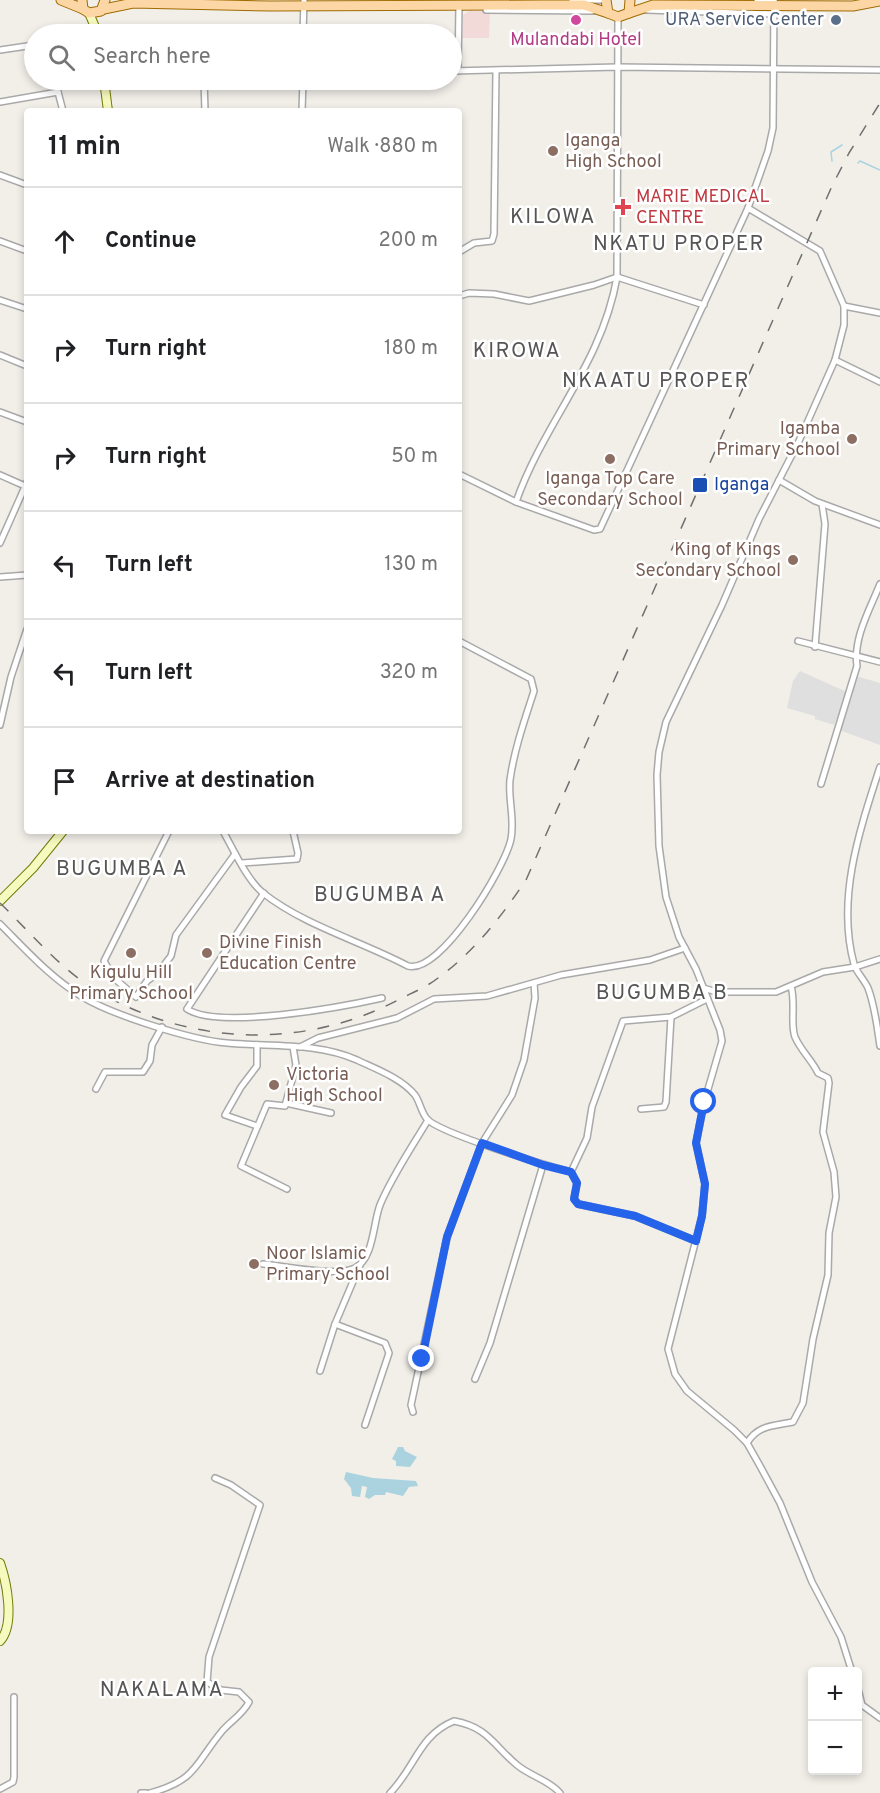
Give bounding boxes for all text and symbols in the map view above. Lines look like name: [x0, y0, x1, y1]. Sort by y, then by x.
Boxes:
place label: URA Service Center: [665, 9, 824, 32]
marker: Mulandabi Hotel: [569, 13, 583, 27]
marker: URA Service Center: [829, 13, 843, 27]
search box: [24, 24, 462, 90]
place label: Mulandabi Hotel: [510, 29, 642, 52]
icon: search: [45, 41, 78, 74]
text: Search here: [93, 44, 211, 71]
place label: Iganga High School: [565, 130, 662, 174]
text: 11 min: [48, 131, 121, 164]
text: Walk · 880 m: [327, 134, 438, 160]
marker: Iganga High School: [546, 144, 560, 158]
place label: MARIE MEDICAL CENTRE: [636, 186, 770, 230]
marker: MARIE MEDICAL CENTRE: [614, 198, 632, 216]
district label: KILOWA: [510, 204, 596, 231]
icon: ahead: [48, 225, 81, 258]
text: Continue: [105, 228, 196, 255]
text: 200 m: [379, 228, 438, 254]
district label: NKATU PROPER: [593, 231, 765, 258]
icon: right: [48, 333, 81, 366]
text: Turn right: [105, 336, 207, 363]
text: 180 m: [384, 336, 438, 362]
district label: KIROWA: [473, 338, 561, 365]
district label: NKAATU PROPER: [562, 368, 750, 395]
place label: Igamba Primary School: [716, 418, 840, 462]
marker: Igamba Primary School: [845, 432, 859, 446]
icon: right: [48, 441, 81, 474]
text: Turn right: [105, 444, 207, 471]
text: 50 m: [391, 444, 438, 470]
marker: Iganga Top Care Secondary School: [603, 452, 617, 466]
place label: Iganga Top Care Secondary School: [537, 468, 683, 512]
place label: Iganga: [714, 474, 769, 497]
marker: Iganga: [691, 476, 709, 494]
place label: King of Kings Secondary School: [635, 539, 781, 583]
icon: left: [48, 549, 81, 582]
text: Turn left: [105, 552, 193, 579]
text: 130 m: [384, 552, 438, 578]
marker: King of Kings Secondary School: [786, 553, 800, 567]
icon: left: [48, 657, 81, 690]
text: Turn left: [105, 660, 193, 687]
text: 320 m: [380, 660, 438, 686]
icon: arrive: [48, 765, 81, 798]
text: Arrive at destination: [105, 768, 315, 795]
district label: BUGUMBA A: [56, 856, 188, 883]
district label: BUGUMBA A: [314, 882, 446, 909]
place label: Divine Finish Education Centre: [219, 932, 356, 976]
marker: Kigulu Hill Primary School: [124, 946, 138, 960]
marker: Divine Finish Education Centre: [200, 946, 214, 960]
place label: Kigulu Hill Primary School: [69, 962, 193, 1006]
district label: BUGUMBA B: [596, 980, 728, 1007]
place label: Victoria High School: [286, 1064, 383, 1108]
marker: Victoria High School: [267, 1078, 281, 1092]
route start: [690, 1088, 716, 1114]
place label: Noor Islamic Primary School: [266, 1243, 390, 1287]
marker: Noor Islamic Primary School: [247, 1257, 261, 1271]
route end: [408, 1345, 434, 1371]
map controls: [808, 1667, 862, 1775]
button: +: [808, 1667, 862, 1721]
district label: NAKALAMA: [100, 1677, 224, 1704]
button: −: [808, 1721, 862, 1775]

